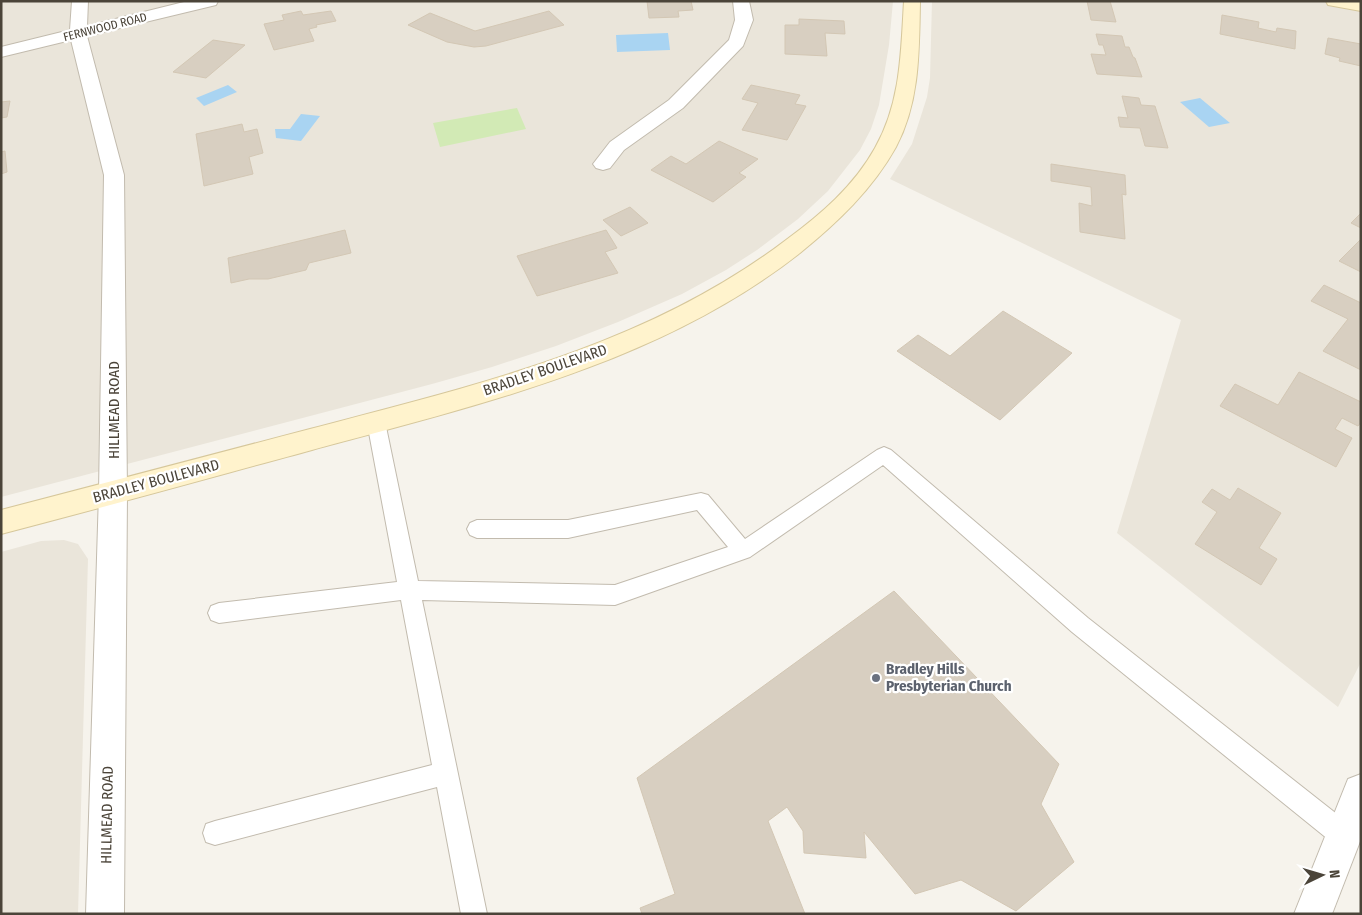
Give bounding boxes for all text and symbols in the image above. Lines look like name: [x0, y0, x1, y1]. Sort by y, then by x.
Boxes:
street label: FERNWOOD ROAD: [62, 10, 148, 44]
street label: BRADLEY BOULEVARD: [481, 340, 609, 400]
street label: HILLMEAD ROAD: [105, 361, 123, 459]
street label: BRADLEY BOULEVARD: [91, 455, 221, 507]
place label: Bradley Hills Presbyterian Church: [886, 660, 1012, 695]
marker: Bradley Hills Presbyterian Church: [870, 672, 882, 684]
street label: HILLMEAD ROAD: [97, 766, 117, 864]
north arrow: [1297, 850, 1347, 900]
text: N: [1326, 869, 1343, 879]

